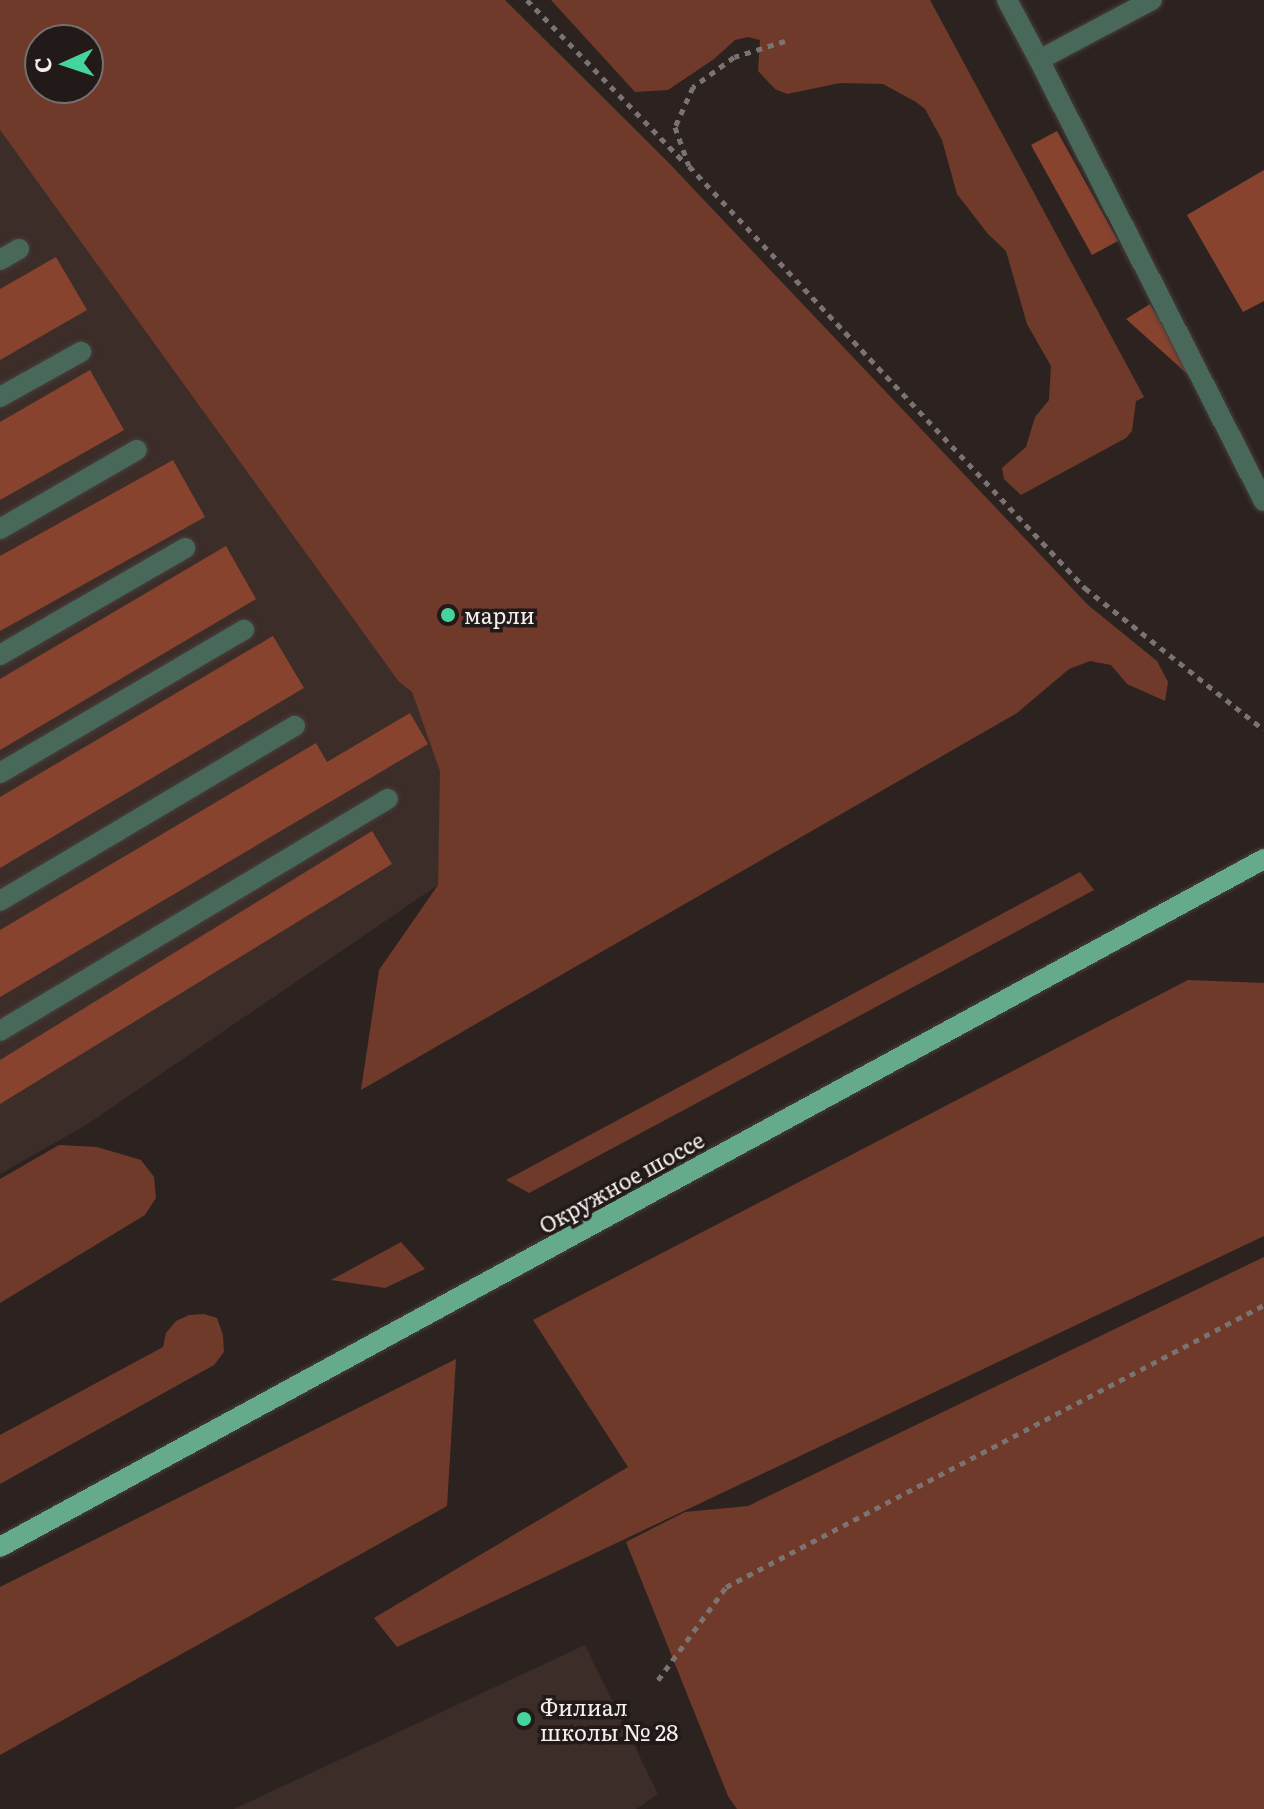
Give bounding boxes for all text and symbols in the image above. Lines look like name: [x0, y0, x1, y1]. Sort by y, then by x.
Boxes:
north arrow: [24, 24, 104, 104]
text: С: [25, 57, 58, 74]
place label: марли: [464, 602, 535, 628]
marker: марли: [439, 606, 457, 624]
street label: Окружное шоссе: [534, 1126, 708, 1238]
place label: Филиал школы № 28: [540, 1693, 678, 1744]
marker: Филиал школы № 28: [515, 1710, 533, 1728]

